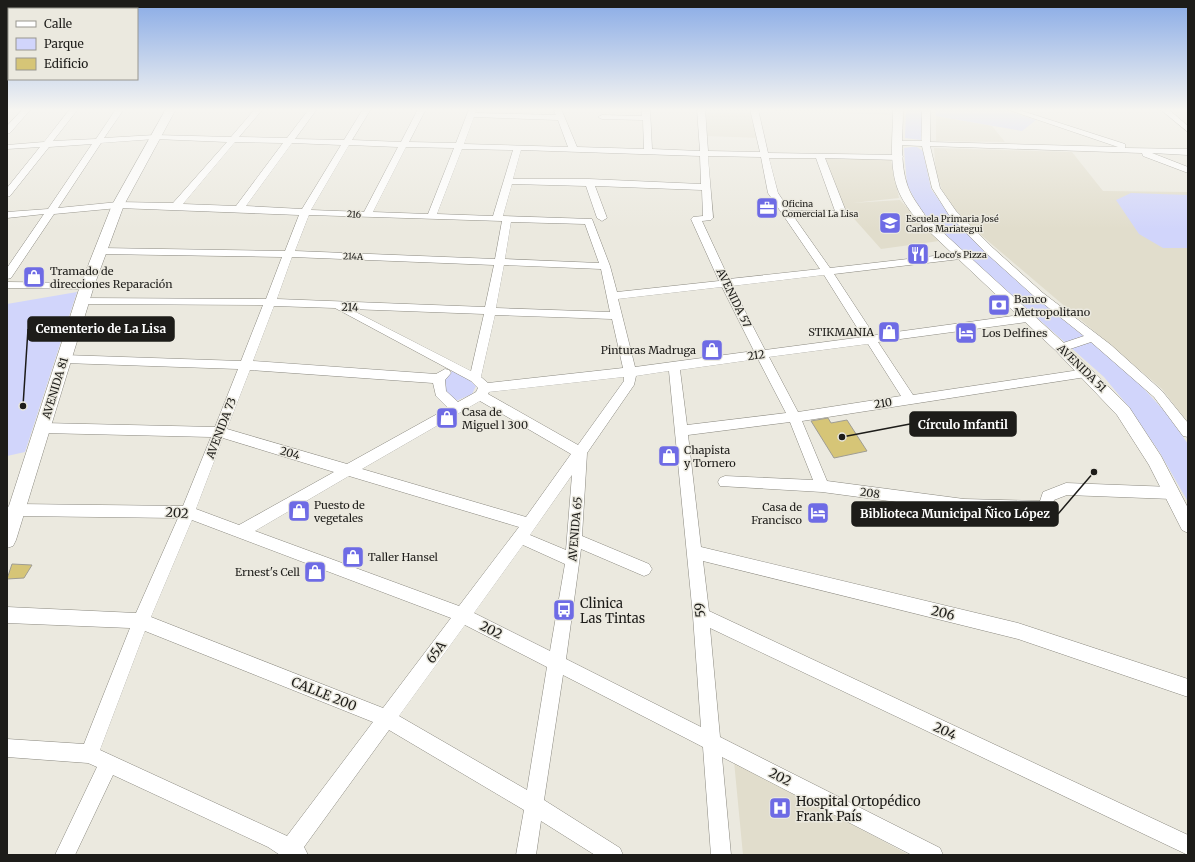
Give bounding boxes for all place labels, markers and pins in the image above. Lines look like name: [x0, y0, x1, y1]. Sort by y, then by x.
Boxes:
office icon: Oficina Comercial La Lisa: [754, 195, 780, 221]
place label: Oficina Comercial La Lisa: [782, 198, 859, 219]
school or university icon: Escuela Primaria José Carlos Mariategui: [877, 210, 903, 236]
place label: Escuela Primaria José Carlos Mariategui: [906, 213, 999, 234]
restaurant icon: Loco's Pizza: [905, 241, 931, 267]
place label: Loco's Pizza: [934, 249, 987, 260]
shop icon: Tramado de direcciones Reparación: [21, 264, 47, 290]
place label: Tramado de direcciones Reparación: [50, 264, 173, 291]
bank icon: Banco Metropolitano: [986, 292, 1012, 318]
place label: Banco Metropolitano: [1014, 292, 1091, 319]
callout: Cementerio de La Lisa: [28, 317, 174, 341]
shop icon: STIKMANIA: [876, 319, 902, 345]
hotel icon: Los Delfines: [953, 320, 979, 346]
place label: STIKMANIA: [808, 325, 874, 339]
place label: Los Delfines: [982, 326, 1047, 340]
shop icon: Pinturas Madruga: [699, 337, 725, 363]
place label: Pinturas Madruga: [601, 343, 696, 357]
shop icon: Casa de Miguel l 300: [434, 405, 460, 431]
place label: Casa de Miguel l 300: [462, 405, 528, 432]
callout: Círculo Infantil: [910, 412, 1016, 436]
shop icon: Chapista y Tornero: [656, 443, 682, 469]
place label: Chapista y Tornero: [684, 443, 736, 470]
shop icon: Puesto de vegetales: [286, 498, 312, 524]
place label: Puesto de vegetales: [313, 498, 365, 525]
place label: Casa de Francisco: [751, 500, 803, 527]
hotel icon: Casa de Francisco: [805, 500, 831, 526]
callout: Biblioteca Municipal Ñico López: [852, 502, 1058, 526]
shop icon: Taller Hansel: [340, 544, 366, 570]
place label: Taller Hansel: [368, 550, 439, 564]
shop icon: Ernest's Cell: [302, 559, 328, 585]
place label: Ernest's Cell: [235, 565, 301, 579]
place label: Clinica Las Tintas: [580, 595, 645, 627]
bus stop icon: Clinica Las Tintas: [551, 597, 577, 623]
place label: Hospital Ortopédico Frank País: [796, 793, 921, 825]
hospital icon: Hospital Ortopédico Frank País: [767, 795, 793, 821]

